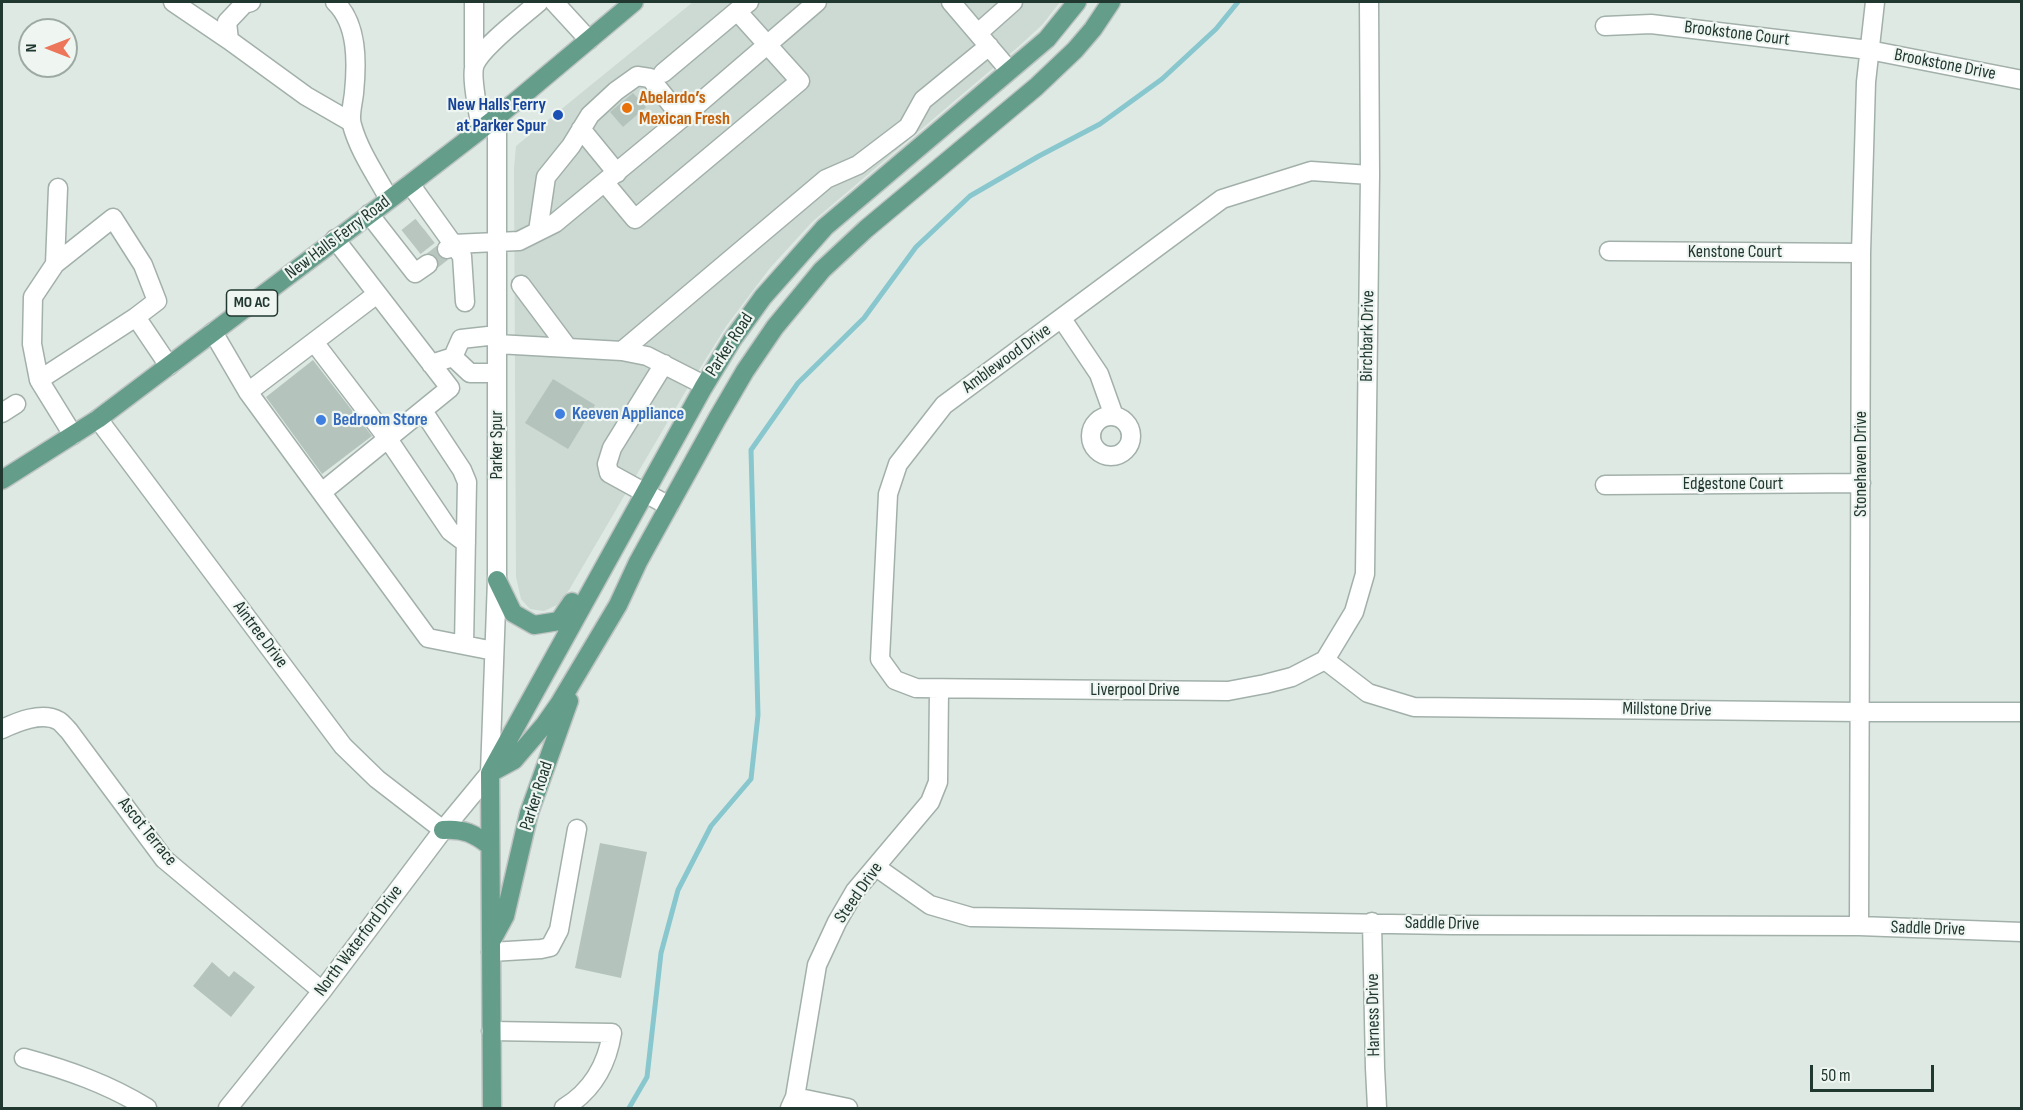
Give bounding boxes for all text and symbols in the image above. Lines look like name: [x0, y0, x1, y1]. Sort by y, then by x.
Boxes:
street label: Brookstone Court: [1683, 17, 1791, 51]
north arrow: [18, 18, 78, 78]
text: N: [22, 44, 41, 52]
street label: Brookstone Drive: [1892, 45, 1998, 85]
place label: Abelardo’s Mexican Fresh: [639, 87, 730, 130]
place label: New Halls Ferry at Parker Spur: [447, 94, 546, 136]
marker: Abelardo’s Mexican Fresh: [620, 101, 634, 115]
marker: New Halls Ferry at Parker Spur: [551, 108, 565, 122]
street label: New Halls Ferry Road: [281, 192, 395, 284]
street label: Kenstone Court: [1688, 241, 1782, 263]
road number: MO AC: [226, 290, 278, 316]
street label: Birchbark Drive: [1356, 290, 1380, 382]
street label: Parker Road: [702, 309, 758, 381]
street label: Amblewood Drive: [958, 320, 1056, 398]
place label: Keeven Appliance: [572, 403, 684, 425]
marker: Keeven Appliance: [553, 407, 567, 421]
place label: Bedroom Store: [333, 409, 428, 431]
street label: Parker Spur: [486, 410, 508, 480]
street label: Stonehaven Drive: [1850, 411, 1872, 517]
marker: Bedroom Store: [314, 413, 328, 427]
street label: Edgestone Court: [1683, 473, 1783, 495]
street label: Aintree Drive: [228, 597, 292, 673]
street label: Liverpool Drive: [1090, 679, 1180, 701]
street label: Millstone Drive: [1622, 698, 1712, 722]
street label: Parker Road: [516, 759, 558, 833]
street label: Ascot Terrace: [113, 793, 181, 871]
street label: Steed Drive: [830, 858, 888, 928]
street label: North Waterford Drive: [310, 881, 408, 1001]
street label: Saddle Drive: [1405, 913, 1479, 935]
street label: Saddle Drive: [1890, 917, 1966, 941]
street label: Harness Drive: [1362, 973, 1386, 1057]
scale bar: [1813, 1053, 1938, 1091]
text: 50 m: [1821, 1065, 1851, 1086]

